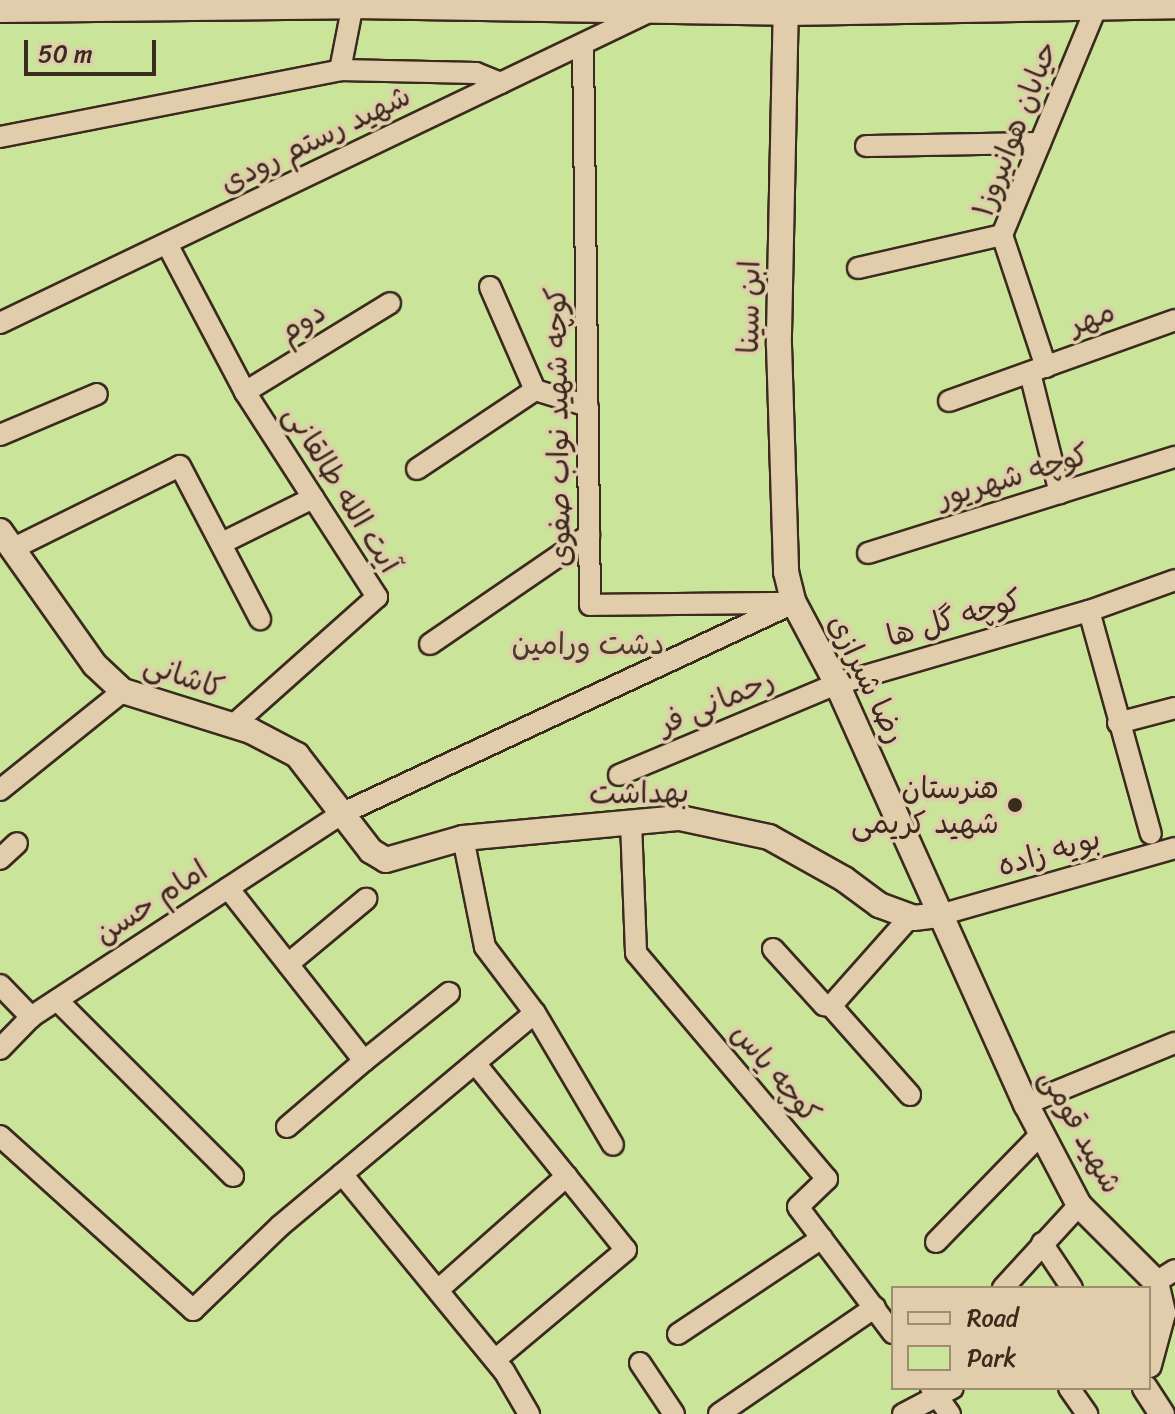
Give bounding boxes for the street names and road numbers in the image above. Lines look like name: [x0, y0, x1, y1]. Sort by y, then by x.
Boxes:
street label: حیابان هوانیروز۱: [965, 36, 1065, 222]
street label: شهید رستم رودی: [214, 77, 416, 201]
street label: ابن سینا: [730, 260, 768, 354]
street label: کوچه شهید نواب صفوی: [538, 287, 578, 567]
street label: مهر: [1064, 293, 1120, 343]
street label: دوم: [272, 294, 332, 350]
street label: آیت الله طالقانی: [276, 398, 408, 580]
street label: کوچه شهریور: [933, 436, 1093, 516]
street label: کوچه گل ها: [882, 582, 1026, 654]
street label: رضا شیرازی: [820, 609, 914, 749]
street label: کاشانی: [139, 646, 229, 706]
street label: رحمانی فر: [652, 661, 780, 743]
street label: بهداشت: [589, 774, 689, 812]
street label: بویه زاده: [993, 820, 1105, 884]
street label: امام حسن: [88, 852, 214, 952]
street label: کوچه یاس: [724, 1016, 828, 1130]
street label: شهید قومی: [1032, 1062, 1130, 1200]

